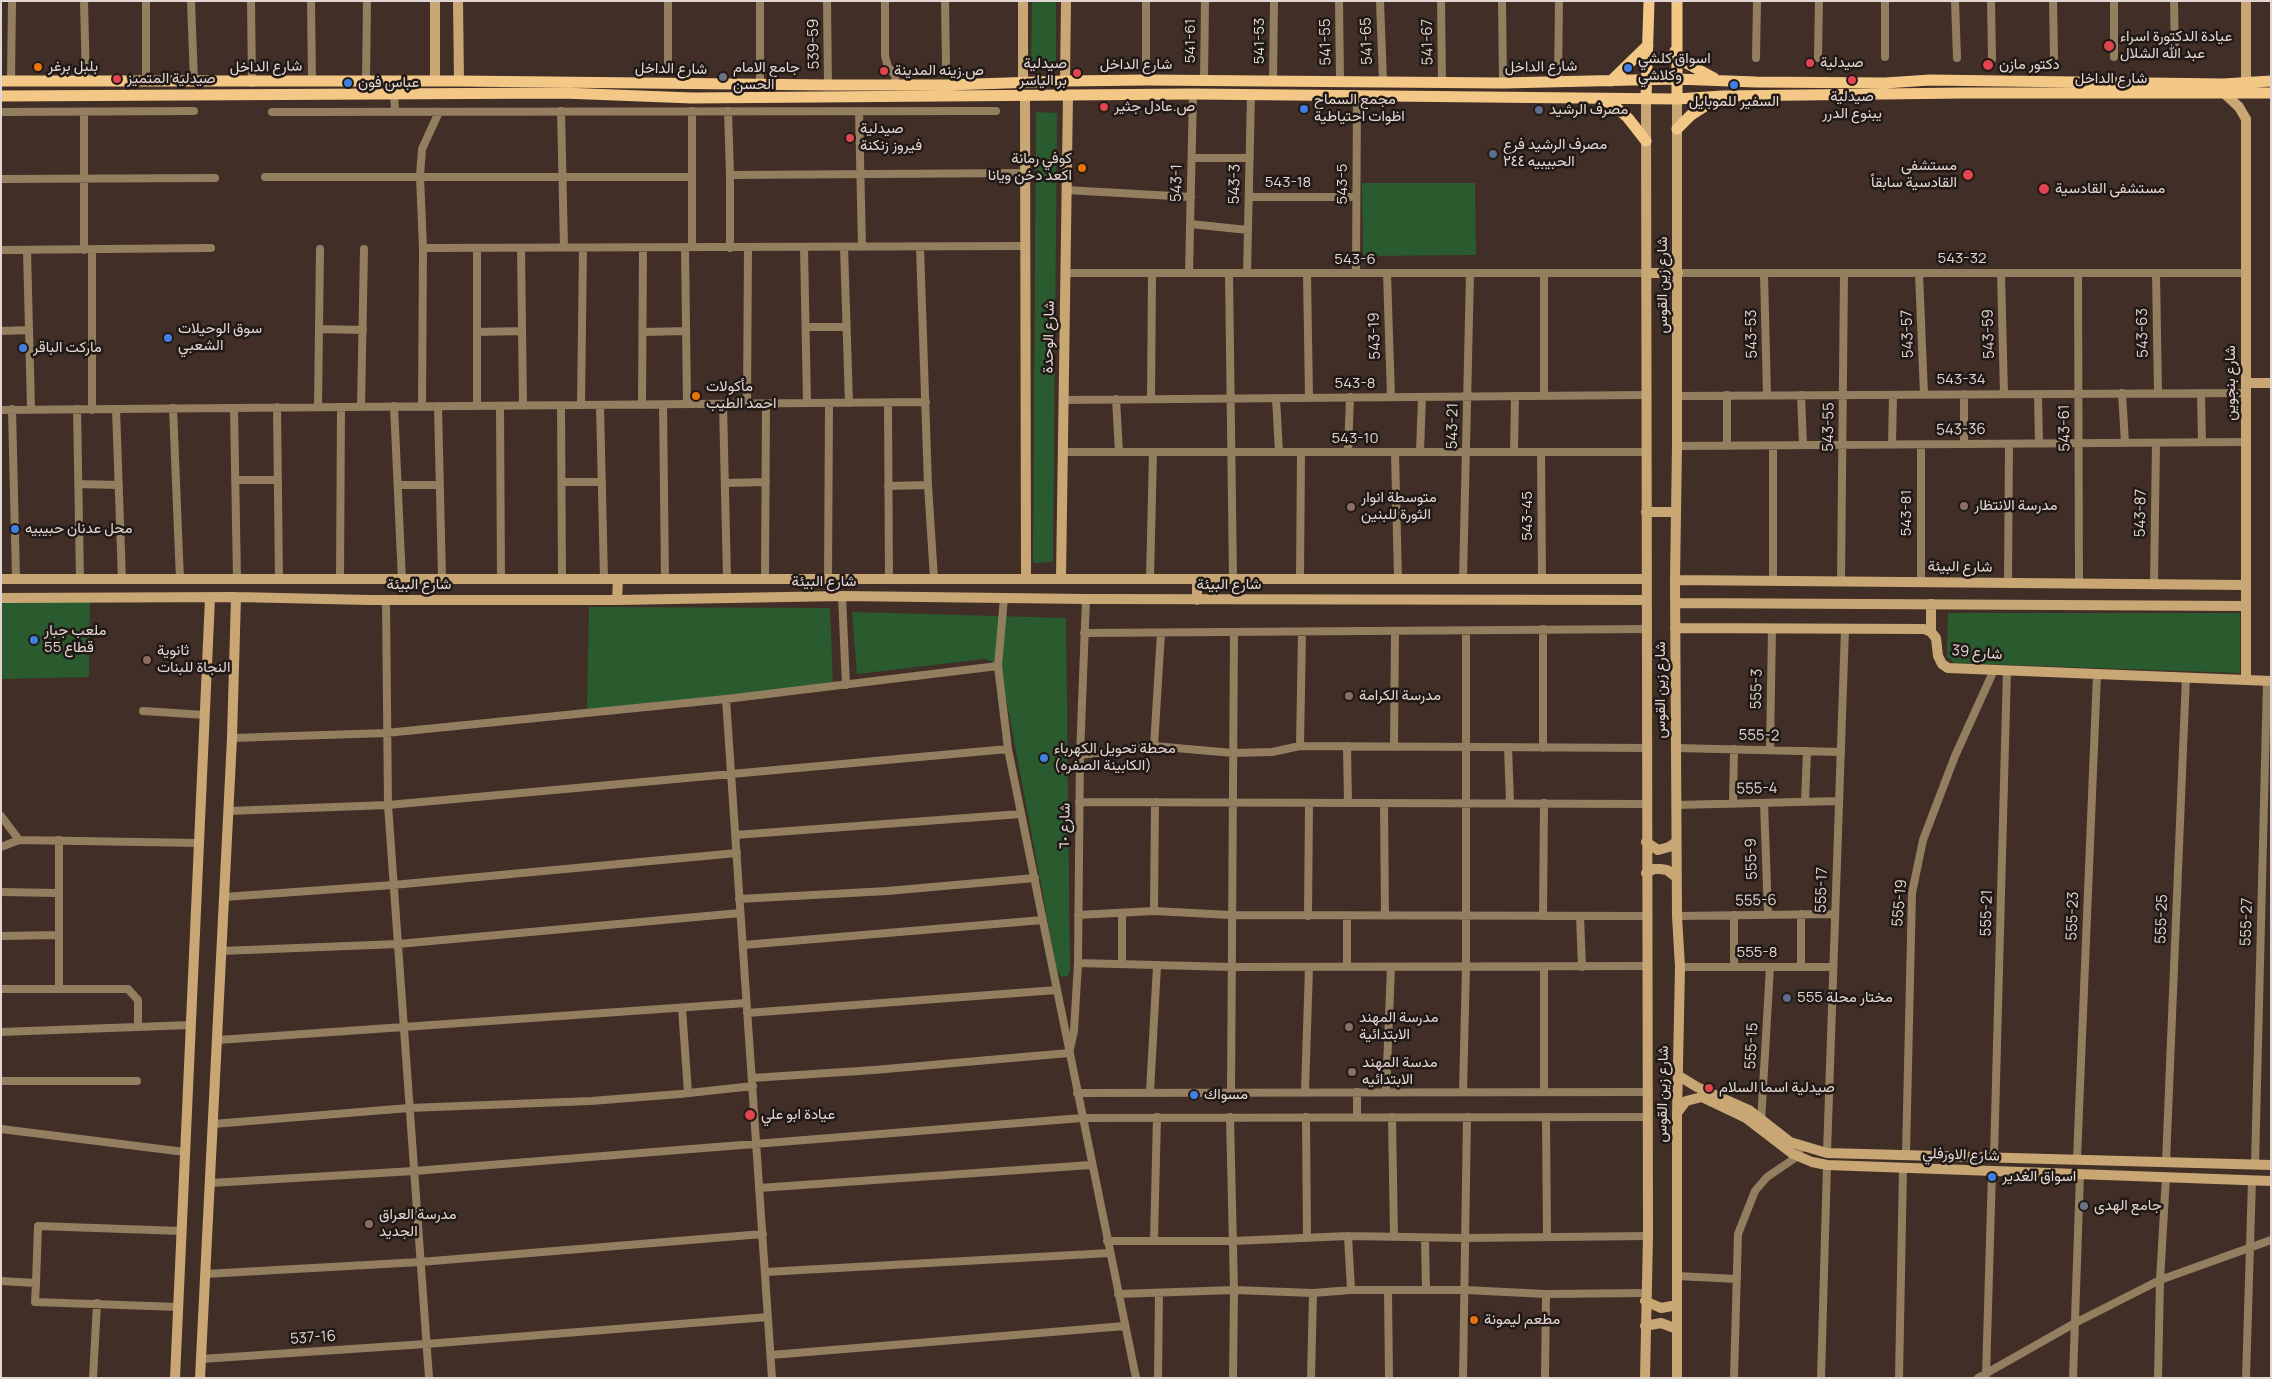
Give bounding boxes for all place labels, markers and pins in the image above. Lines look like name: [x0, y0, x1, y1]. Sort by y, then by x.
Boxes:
place label: عيادة الدكتورة اسراء عبد الله الشلال: [2120, 28, 2232, 63]
marker: عيادة الدكتورة اسراء عبد الله الشلال: [2102, 39, 2116, 53]
place label: اسواق كلشي وكلاشي: [1638, 50, 1711, 85]
place label: صيدلية: [1820, 54, 1864, 72]
place label: صيدلية بر الياسر: [1019, 55, 1067, 90]
place label: دكتور مازن: [1999, 56, 2060, 74]
marker: صيدلية: [1804, 57, 1816, 69]
place label: بلبل برغر: [48, 58, 98, 76]
marker: دكتور مازن: [1981, 58, 1995, 72]
place label: جامع الامام الحسن: [733, 59, 800, 94]
marker: بلبل برغر: [32, 61, 44, 73]
place label: ص.زينه المدينة: [894, 62, 984, 80]
marker: اسواق كلشي وكلاشي: [1622, 62, 1634, 74]
marker: ص.زينه المدينة: [878, 65, 890, 77]
marker: صيدلية بر الياسر: [1071, 67, 1083, 79]
place label: صيدلية المتميز: [127, 70, 216, 88]
marker: جامع الامام الحسن: [717, 71, 729, 83]
marker: صيدلية المتميز: [111, 73, 123, 85]
place label: عباس فون: [358, 74, 419, 92]
marker: صيدلية يبنوع الدرر: [1846, 74, 1858, 86]
marker: عباس فون: [342, 77, 354, 89]
marker: السفير للموبايل: [1728, 79, 1740, 91]
place label: صيدلية يبنوع الدرر: [1822, 88, 1882, 123]
place label: مجمع السماح اظوات احتياطية: [1314, 91, 1405, 126]
place label: السفير للموبايل: [1689, 93, 1779, 111]
place label: ص.عادل جثير: [1114, 98, 1195, 116]
marker: ص.عادل جثير: [1098, 101, 1110, 113]
place label: مصرف الرشيد: [1549, 101, 1628, 119]
marker: مجمع السماح اظوات احتياطية: [1298, 103, 1310, 115]
marker: مصرف الرشيد: [1533, 104, 1545, 116]
place label: صيدلية فيروز زنكنة: [860, 120, 922, 155]
marker: صيدلية فيروز زنكنة: [844, 132, 856, 144]
place label: مصرف الرشيد فرع الحبيبيه ٢٤٤: [1503, 136, 1607, 171]
marker: مصرف الرشيد فرع الحبيبيه ٢٤٤: [1487, 148, 1499, 160]
place label: كوفي رمانة اكعد دخن ويانا: [988, 150, 1072, 185]
place label: مستشفى القادسية سابقاً: [1871, 157, 1957, 192]
marker: كوفي رمانة اكعد دخن ويانا: [1076, 162, 1088, 174]
marker: مستشفى القادسية سابقاً: [1961, 168, 1975, 182]
place label: مستشفى القادسية: [2055, 180, 2165, 198]
marker: مستشفى القادسية: [2037, 182, 2051, 196]
place label: سوق الوحيلات الشعبي: [178, 320, 262, 355]
marker: سوق الوحيلات الشعبي: [162, 332, 174, 344]
place label: ماركت الباقر: [33, 339, 102, 357]
marker: ماركت الباقر: [17, 342, 29, 354]
place label: مأكولات احمد الطيب: [706, 378, 776, 413]
marker: مأكولات احمد الطيب: [690, 390, 702, 402]
place label: متوسطة انوار الثورة للبنين: [1361, 489, 1437, 524]
place label: مدرسة الانتظار: [1974, 497, 2057, 515]
marker: مدرسة الانتظار: [1958, 500, 1970, 512]
marker: متوسطة انوار الثورة للبنين: [1345, 501, 1357, 513]
place label: محل عدنان حبيبيه: [25, 520, 133, 538]
marker: محل عدنان حبيبيه: [9, 523, 21, 535]
place label: ملعب جبار قطاع 55: [44, 622, 107, 657]
marker: ملعب جبار قطاع 55: [28, 634, 40, 646]
place label: ثانوية النجاة للبنات: [157, 642, 230, 677]
marker: ثانوية النجاة للبنات: [141, 654, 153, 666]
place label: مدرسة الكرامة: [1359, 687, 1441, 705]
marker: مدرسة الكرامة: [1343, 690, 1355, 702]
place label: محطة تحويل الكهرباء (الكابينة الصفره): [1054, 740, 1176, 775]
marker: محطة تحويل الكهرباء (الكابينة الصفره): [1038, 752, 1050, 764]
place label: مختار محلة 555: [1797, 989, 1893, 1007]
marker: مختار محلة 555: [1781, 992, 1793, 1004]
place label: مدرسة المهند الابتدائية: [1359, 1009, 1438, 1044]
marker: مدرسة المهند الابتدائية: [1343, 1021, 1355, 1033]
place label: مدسة المهند الابتدائيه: [1362, 1054, 1437, 1089]
marker: مدسة المهند الابتدائيه: [1346, 1066, 1358, 1078]
place label: صيدلية اسما السلام: [1719, 1079, 1835, 1097]
marker: صيدلية اسما السلام: [1703, 1082, 1715, 1094]
place label: مسواك: [1204, 1086, 1248, 1104]
marker: مسواك: [1188, 1089, 1200, 1101]
place label: عيادة ابو علي: [761, 1106, 835, 1124]
marker: عيادة ابو علي: [743, 1108, 757, 1122]
place label: اسواق الغدير: [2002, 1168, 2076, 1186]
marker: اسواق الغدير: [1986, 1171, 1998, 1183]
place label: جامع الهدى: [2094, 1197, 2162, 1215]
marker: جامع الهدى: [2078, 1200, 2090, 1212]
place label: مدرسة العراق الجديد: [379, 1206, 457, 1241]
marker: مدرسة العراق الجديد: [363, 1218, 375, 1230]
place label: مطعم ليمونة: [1484, 1311, 1560, 1329]
marker: مطعم ليمونة: [1468, 1314, 1480, 1326]

